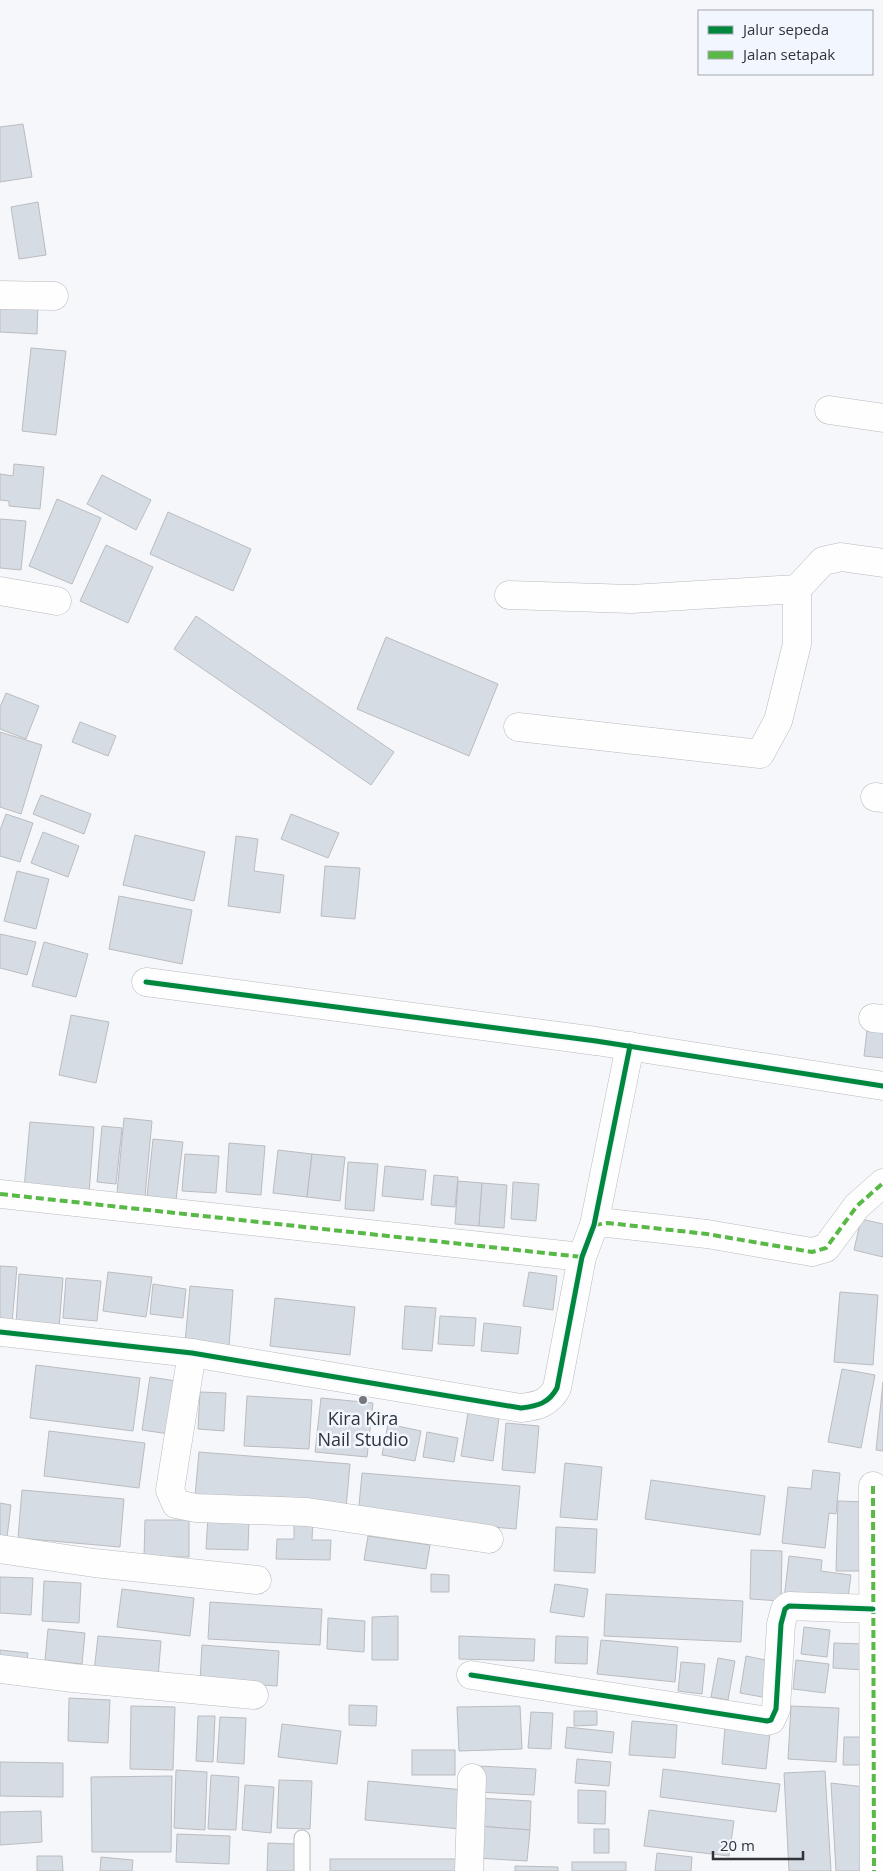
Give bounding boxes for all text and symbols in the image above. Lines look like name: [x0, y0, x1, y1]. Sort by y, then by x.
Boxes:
legend: [698, 10, 873, 75]
text: Jalur sepeda: [741, 19, 829, 39]
text: Jalan setapak: [741, 44, 835, 64]
marker: Kira Kira Nail Studio: [357, 1394, 369, 1406]
place label: Kira Kira Nail Studio: [317, 1406, 409, 1451]
scale bar: [713, 1828, 803, 1860]
text: 20 m: [720, 1835, 755, 1855]

